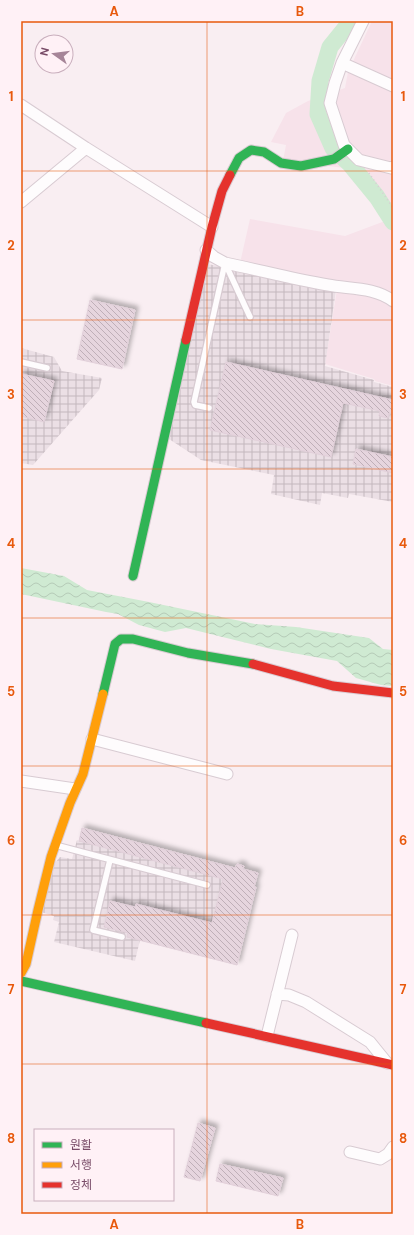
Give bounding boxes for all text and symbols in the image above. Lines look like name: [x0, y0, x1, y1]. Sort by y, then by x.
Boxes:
text: A: [109, 3, 119, 20]
text: B: [296, 3, 304, 20]
north arrow: [34, 34, 74, 74]
text: N: [37, 46, 52, 57]
text: 1: [9, 88, 13, 105]
text: 1: [401, 88, 405, 105]
text: 2: [7, 237, 15, 254]
text: 2: [399, 237, 407, 254]
text: 3: [7, 386, 15, 403]
text: 3: [399, 386, 407, 403]
text: 4: [7, 535, 15, 552]
text: 4: [399, 535, 407, 552]
text: 5: [7, 683, 15, 700]
text: 5: [399, 683, 407, 700]
text: 6: [7, 832, 15, 849]
text: 6: [399, 832, 407, 849]
text: 7: [8, 981, 15, 998]
text: 7: [400, 981, 407, 998]
legend: [34, 1129, 174, 1201]
text: 8: [7, 1130, 15, 1147]
text: 8: [399, 1130, 407, 1147]
text: 원활: [70, 1137, 92, 1153]
text: 서행: [70, 1157, 92, 1173]
text: 정체: [70, 1177, 92, 1193]
text: A: [109, 1216, 119, 1233]
text: B: [296, 1216, 304, 1233]

